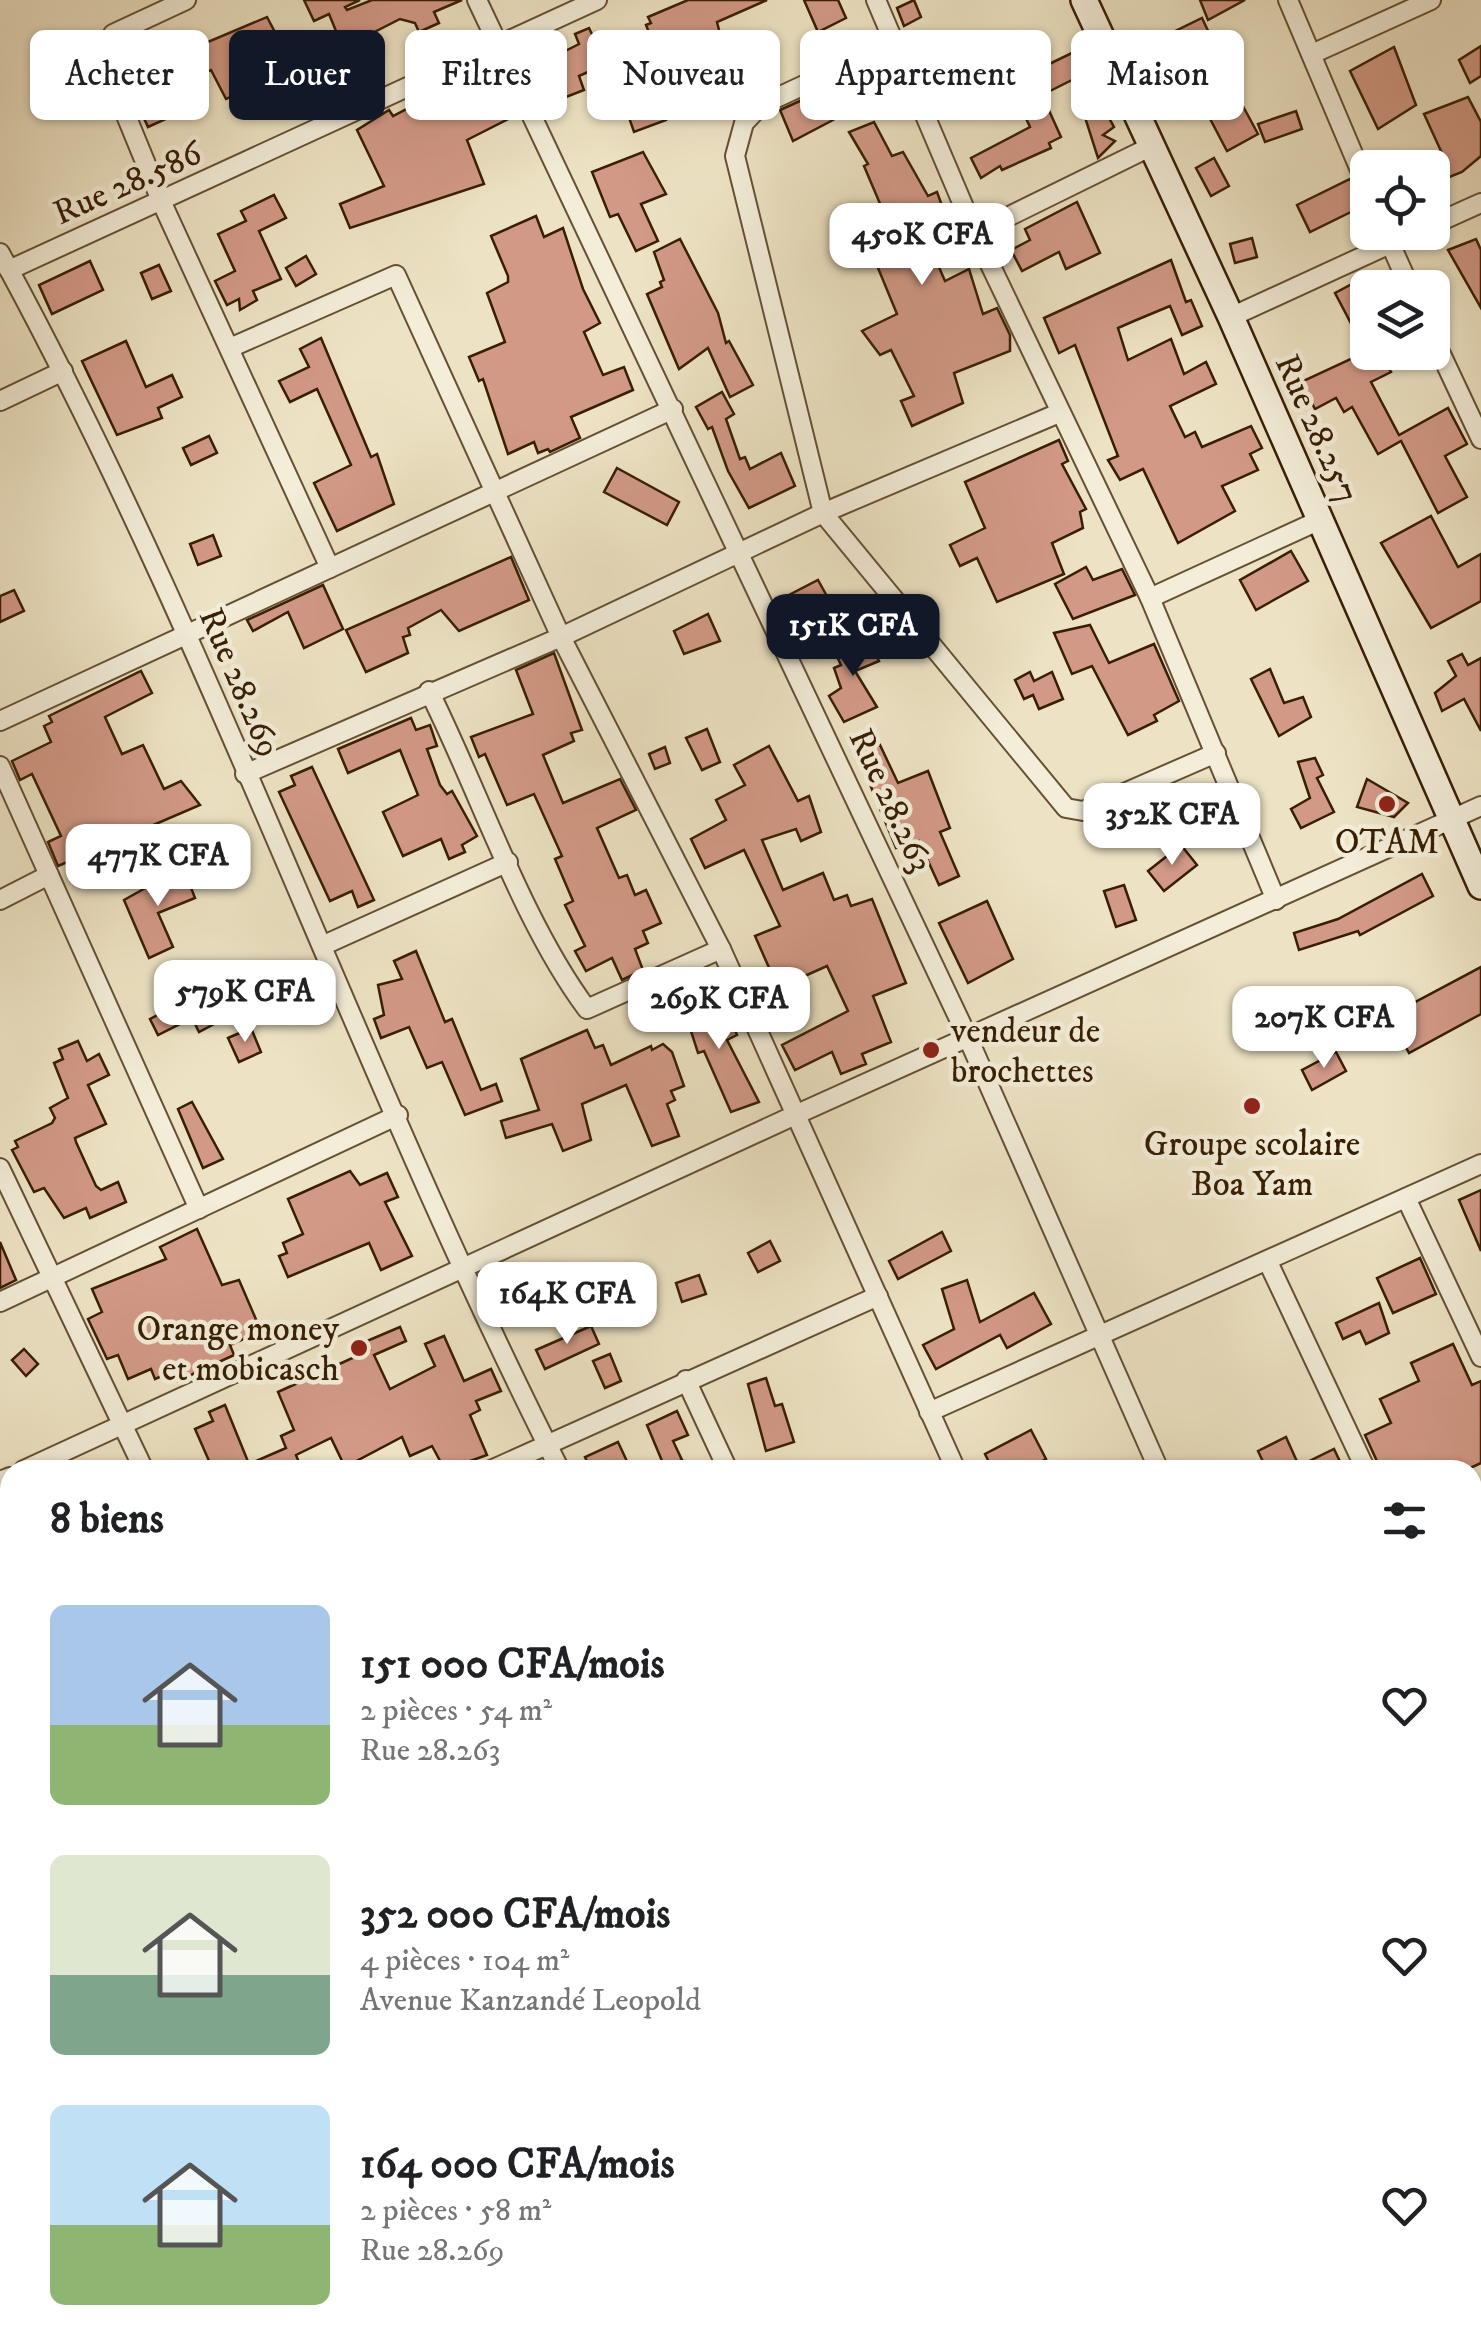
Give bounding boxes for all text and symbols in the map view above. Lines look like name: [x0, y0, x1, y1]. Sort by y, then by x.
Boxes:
chip: Acheter: [30, 30, 209, 120]
chip: Louer: [229, 30, 385, 120]
chip: Filtres: [405, 30, 567, 120]
chip: Nouveau: [587, 30, 780, 120]
chip: Appartement: [800, 30, 1051, 120]
chip: Maison: [1071, 30, 1244, 120]
street label: Rue 28.586: [47, 131, 210, 236]
map controls: [1350, 150, 1450, 370]
button: locate: [1350, 150, 1450, 250]
pin: 450K CFA: [819, 203, 1025, 288]
text: 450K CFA: [851, 215, 993, 255]
button: layers: [1350, 270, 1450, 370]
street label: Rue 28.257: [1264, 348, 1368, 510]
pin: 151K CFA: [750, 594, 956, 679]
street label: Rue 28.269: [188, 601, 290, 764]
text: 151K CFA: [789, 606, 917, 646]
street label: Rue 28.263: [838, 722, 943, 880]
pin: 352K CFA: [1069, 783, 1275, 868]
marker: OTAM: [1376, 793, 1398, 815]
text: 352K CFA: [1105, 795, 1239, 835]
place label: OTAM: [1335, 821, 1439, 865]
pin: 477K CFA: [55, 824, 261, 909]
text: 477K CFA: [88, 836, 228, 876]
pin: 579K CFA: [142, 960, 348, 1045]
pin: 269K CFA: [616, 967, 822, 1052]
text: 579K CFA: [176, 972, 314, 1012]
text: 269K CFA: [650, 979, 788, 1019]
pin: 207K CFA: [1221, 986, 1427, 1071]
text: 207K CFA: [1254, 998, 1394, 1038]
place label: vendeur de brochettes: [950, 1010, 1100, 1094]
marker: vendeur de brochettes: [920, 1039, 942, 1061]
marker: Groupe scolaire Boa Yam: [1241, 1095, 1263, 1117]
place label: Groupe scolaire Boa Yam: [1144, 1123, 1360, 1207]
pin: 164K CFA: [464, 1262, 670, 1347]
text: 164K CFA: [499, 1274, 635, 1314]
place label: Orange money et mobicasch: [137, 1308, 339, 1392]
marker: Orange money et mobicasch: [348, 1337, 370, 1359]
icon: filters: [1377, 1493, 1432, 1548]
text: 8 biens: [50, 1494, 164, 1546]
text: 151 000 CFA/mois: [360, 1639, 665, 1691]
icon: home: [130, 1645, 250, 1765]
icon: heart: [1377, 1678, 1432, 1733]
text: 2 pièces · 54 m²: [360, 1691, 552, 1731]
text: Rue 28.263: [360, 1731, 500, 1771]
text: 352 000 CFA/mois: [360, 1889, 670, 1941]
icon: home: [130, 1895, 250, 2015]
icon: heart: [1377, 1928, 1432, 1983]
text: 4 pièces · 104 m²: [360, 1941, 569, 1981]
text: Avenue Kanzandé Leopold: [360, 1981, 701, 2021]
text: 164 000 CFA/mois: [360, 2139, 675, 2191]
icon: home: [130, 2145, 250, 2265]
icon: heart: [1377, 2178, 1432, 2233]
text: 2 pièces · 58 m²: [360, 2191, 551, 2231]
text: Rue 28.269: [360, 2231, 505, 2271]

